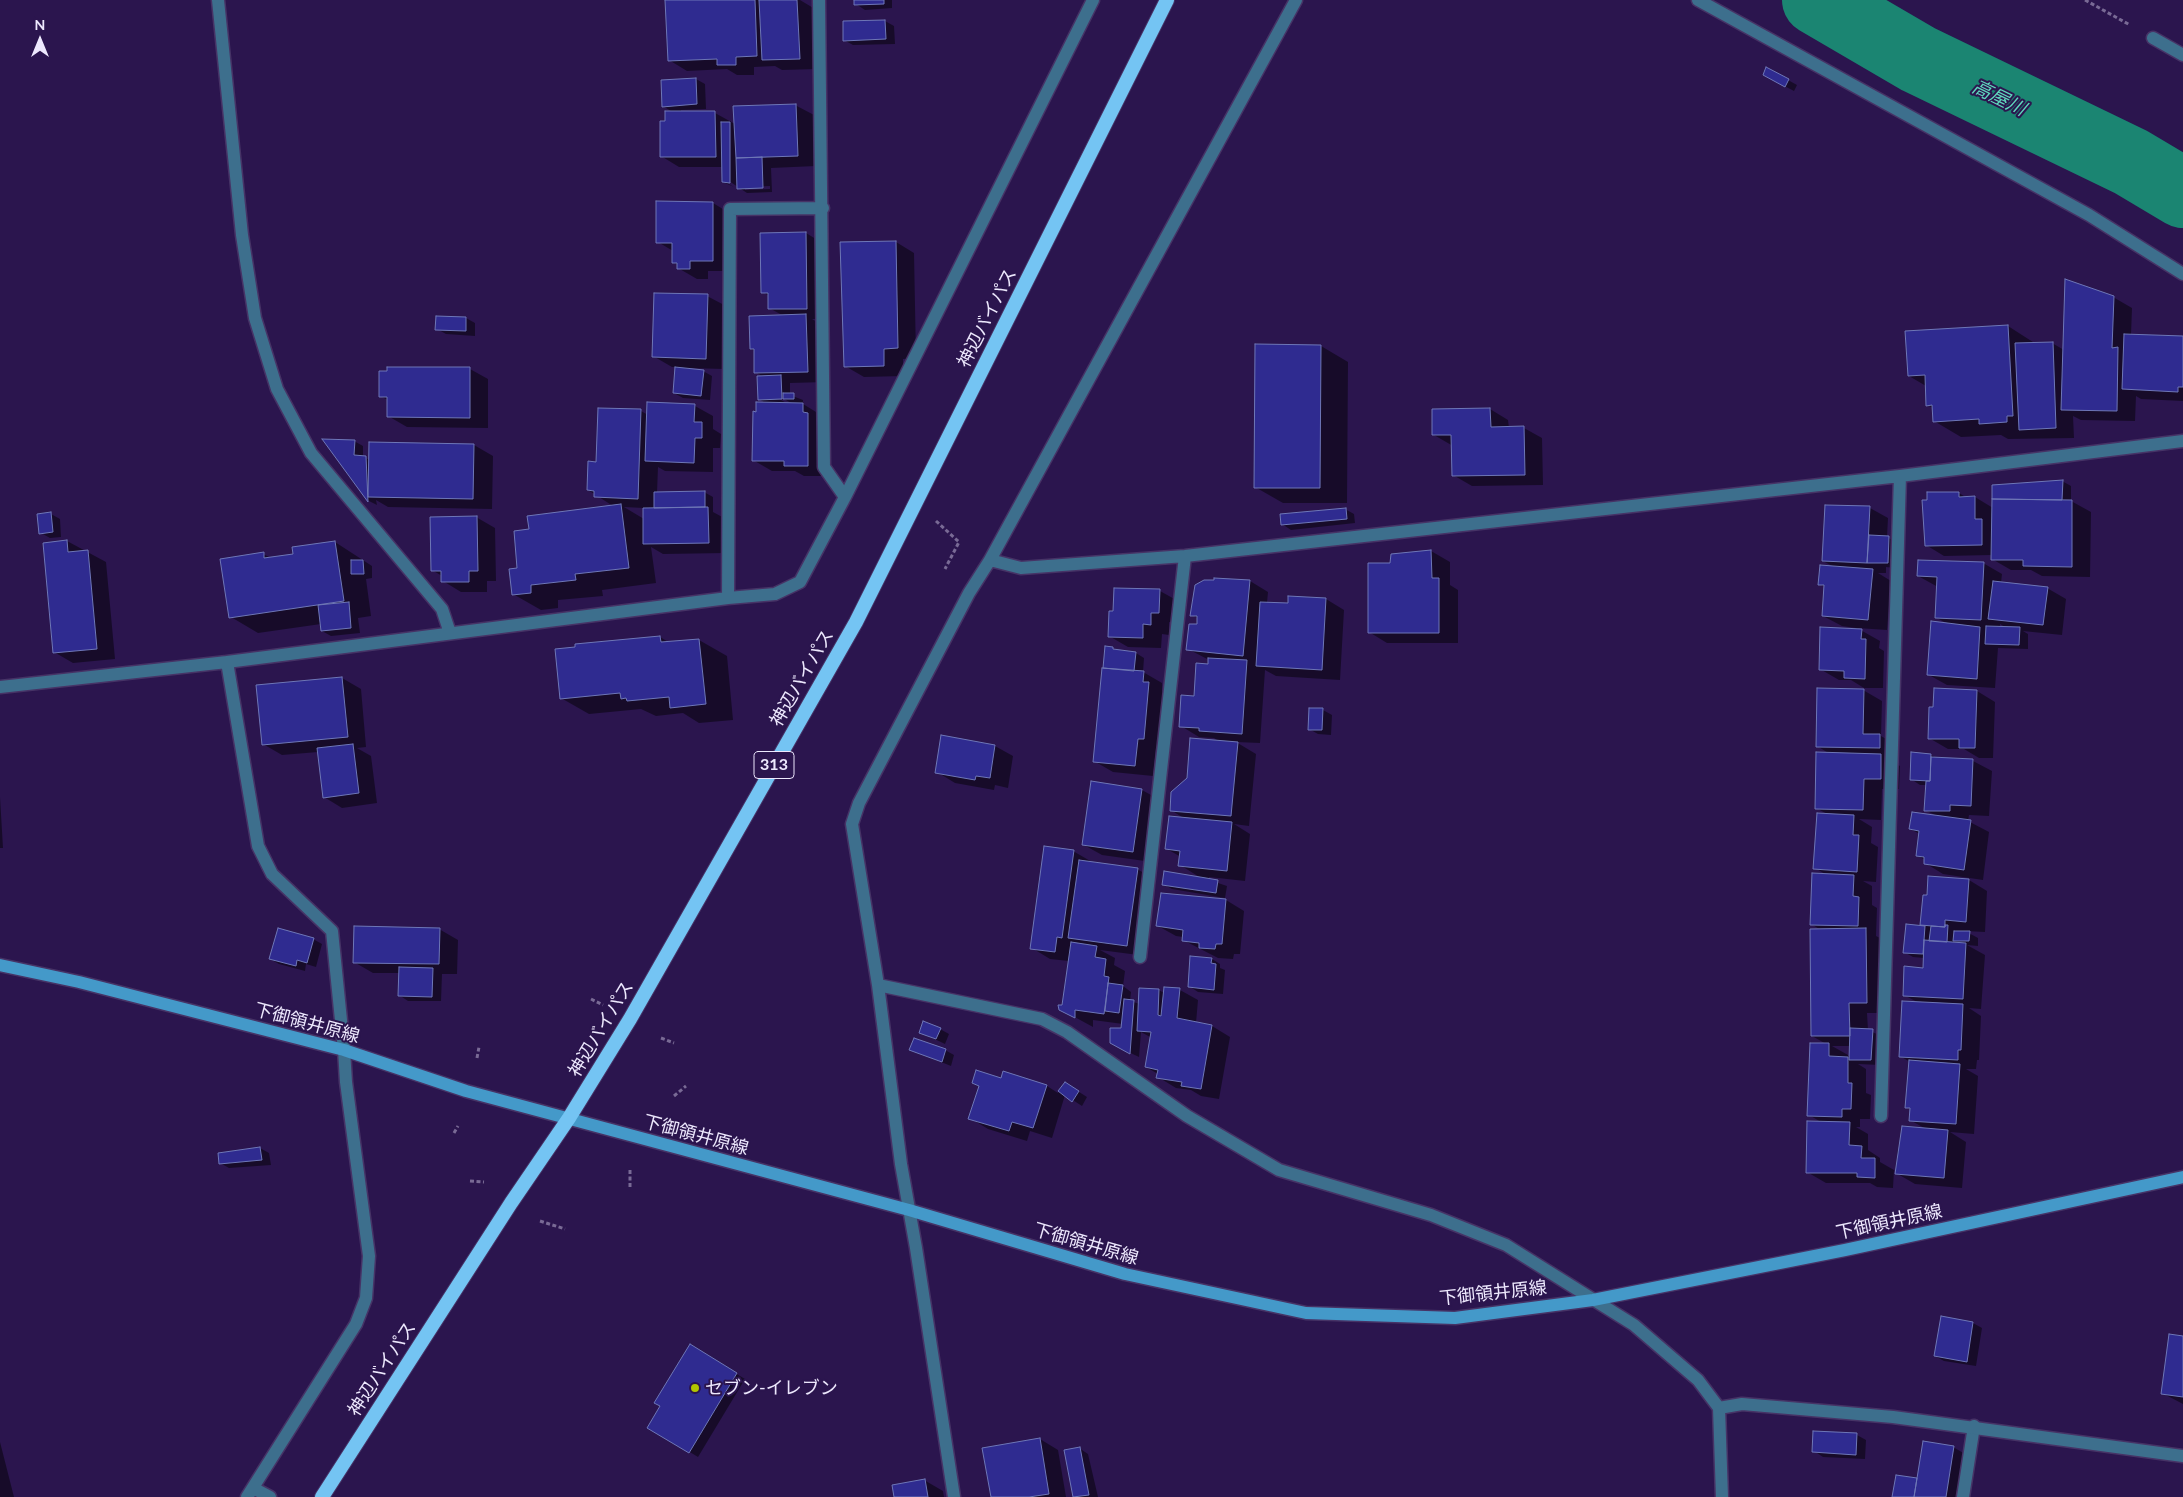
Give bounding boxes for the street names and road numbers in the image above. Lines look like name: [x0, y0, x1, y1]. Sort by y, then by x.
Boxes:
street label: 神辺バイパス: [953, 265, 1021, 371]
street label: 神辺バイパス: [766, 626, 838, 730]
road number: 313: [754, 752, 794, 778]
street label: 神辺バイパス: [564, 977, 638, 1081]
street label: 下御領井原線: [252, 999, 362, 1047]
street label: 下御領井原線: [641, 1111, 751, 1159]
street label: 下御領井原線: [1834, 1200, 1944, 1244]
street label: 下御領井原線: [1031, 1219, 1141, 1269]
street label: 下御領井原線: [1438, 1277, 1548, 1309]
street label: 神辺バイパス: [344, 1318, 420, 1420]

